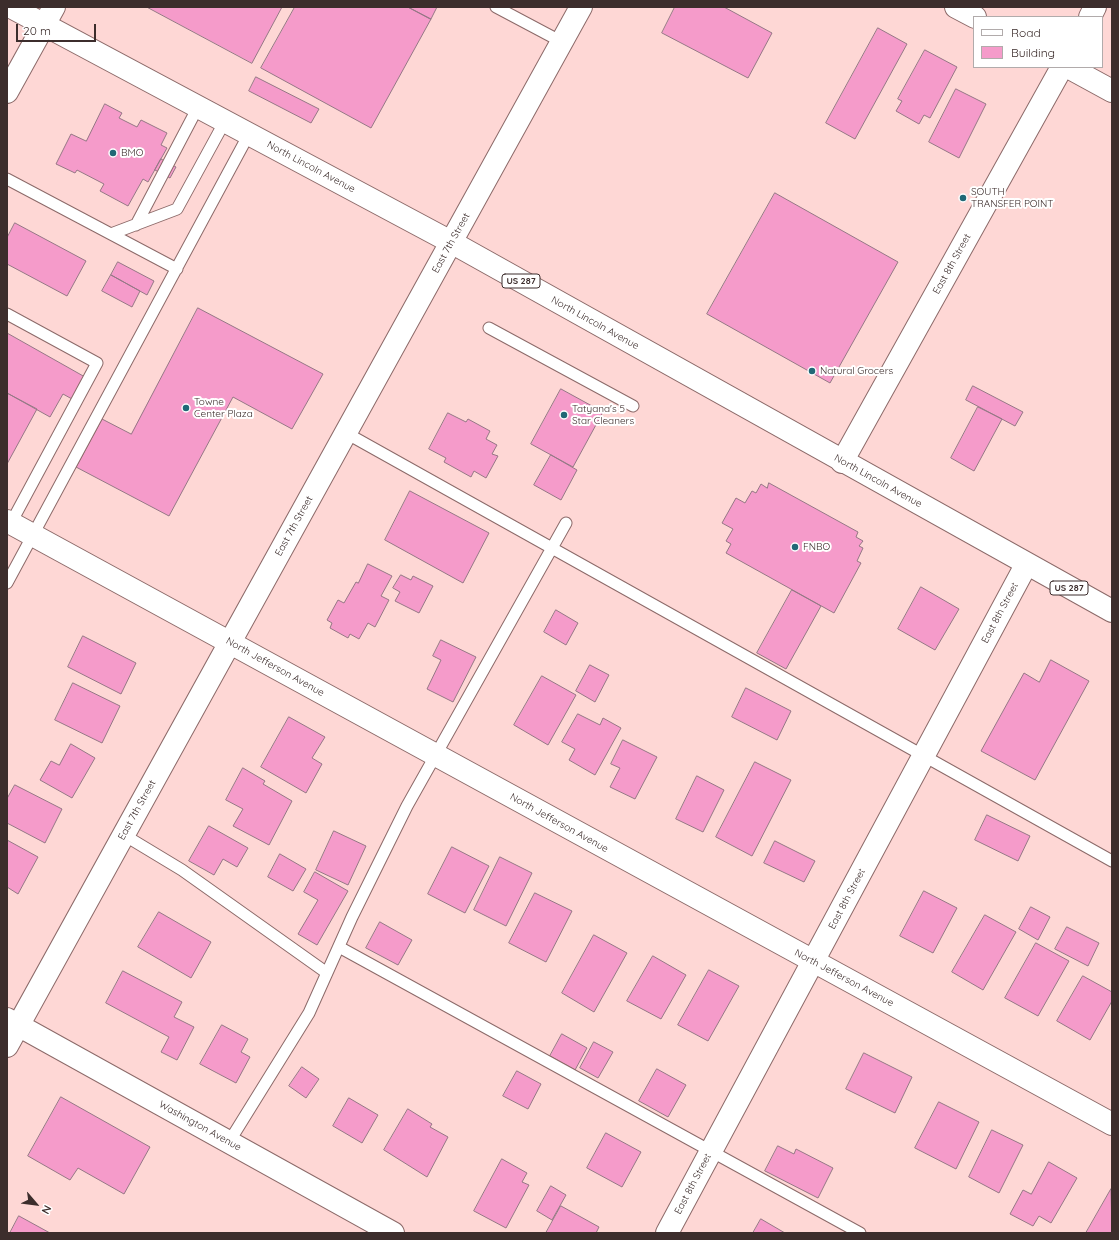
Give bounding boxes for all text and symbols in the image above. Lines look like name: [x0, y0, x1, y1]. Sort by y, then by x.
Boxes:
scale bar: [18, 16, 98, 42]
legend: [973, 16, 1103, 68]
text: 20 m: [23, 23, 51, 38]
text: Road: [1011, 25, 1041, 40]
text: Building: [1011, 45, 1055, 60]
street label: North Lincoln Avenue: [265, 139, 357, 195]
place label: BMO: [121, 147, 143, 159]
marker: BMO: [108, 148, 118, 158]
place label: SOUTH TRANSFER POINT: [971, 186, 1053, 210]
marker: SOUTH TRANSFER POINT: [958, 193, 968, 203]
street label: East 7th Street: [430, 211, 472, 275]
street label: East 8th Street: [930, 232, 974, 296]
road number: US 287: [502, 274, 540, 288]
street label: North Lincoln Avenue: [549, 294, 641, 352]
place label: Natural Grocers: [820, 365, 893, 377]
marker: Natural Grocers: [807, 366, 817, 376]
place label: Towne Center Plaza: [194, 396, 253, 420]
marker: Towne Center Plaza: [181, 403, 191, 413]
place label: Tatyana's 5 Star Cleaners: [572, 403, 634, 426]
marker: Tatyana's 5 Star Cleaners: [559, 410, 569, 420]
street label: North Lincoln Avenue: [832, 452, 924, 510]
street label: East 7th Street: [273, 494, 315, 558]
place label: FNBO: [803, 541, 830, 553]
marker: FNBO: [790, 542, 800, 552]
street label: East 8th Street: [979, 581, 1021, 645]
road number: US 287: [1050, 581, 1088, 595]
street label: North Jefferson Avenue: [224, 635, 326, 699]
street label: East 7th Street: [116, 778, 158, 842]
street label: North Jefferson Avenue: [508, 791, 610, 855]
street label: East 8th Street: [826, 867, 868, 931]
street label: North Jefferson Avenue: [792, 947, 896, 1009]
street label: Washington Avenue: [157, 1098, 243, 1154]
street label: East 8th Street: [672, 1152, 714, 1216]
north arrow: [16, 1184, 56, 1224]
text: N: [39, 1203, 55, 1216]

